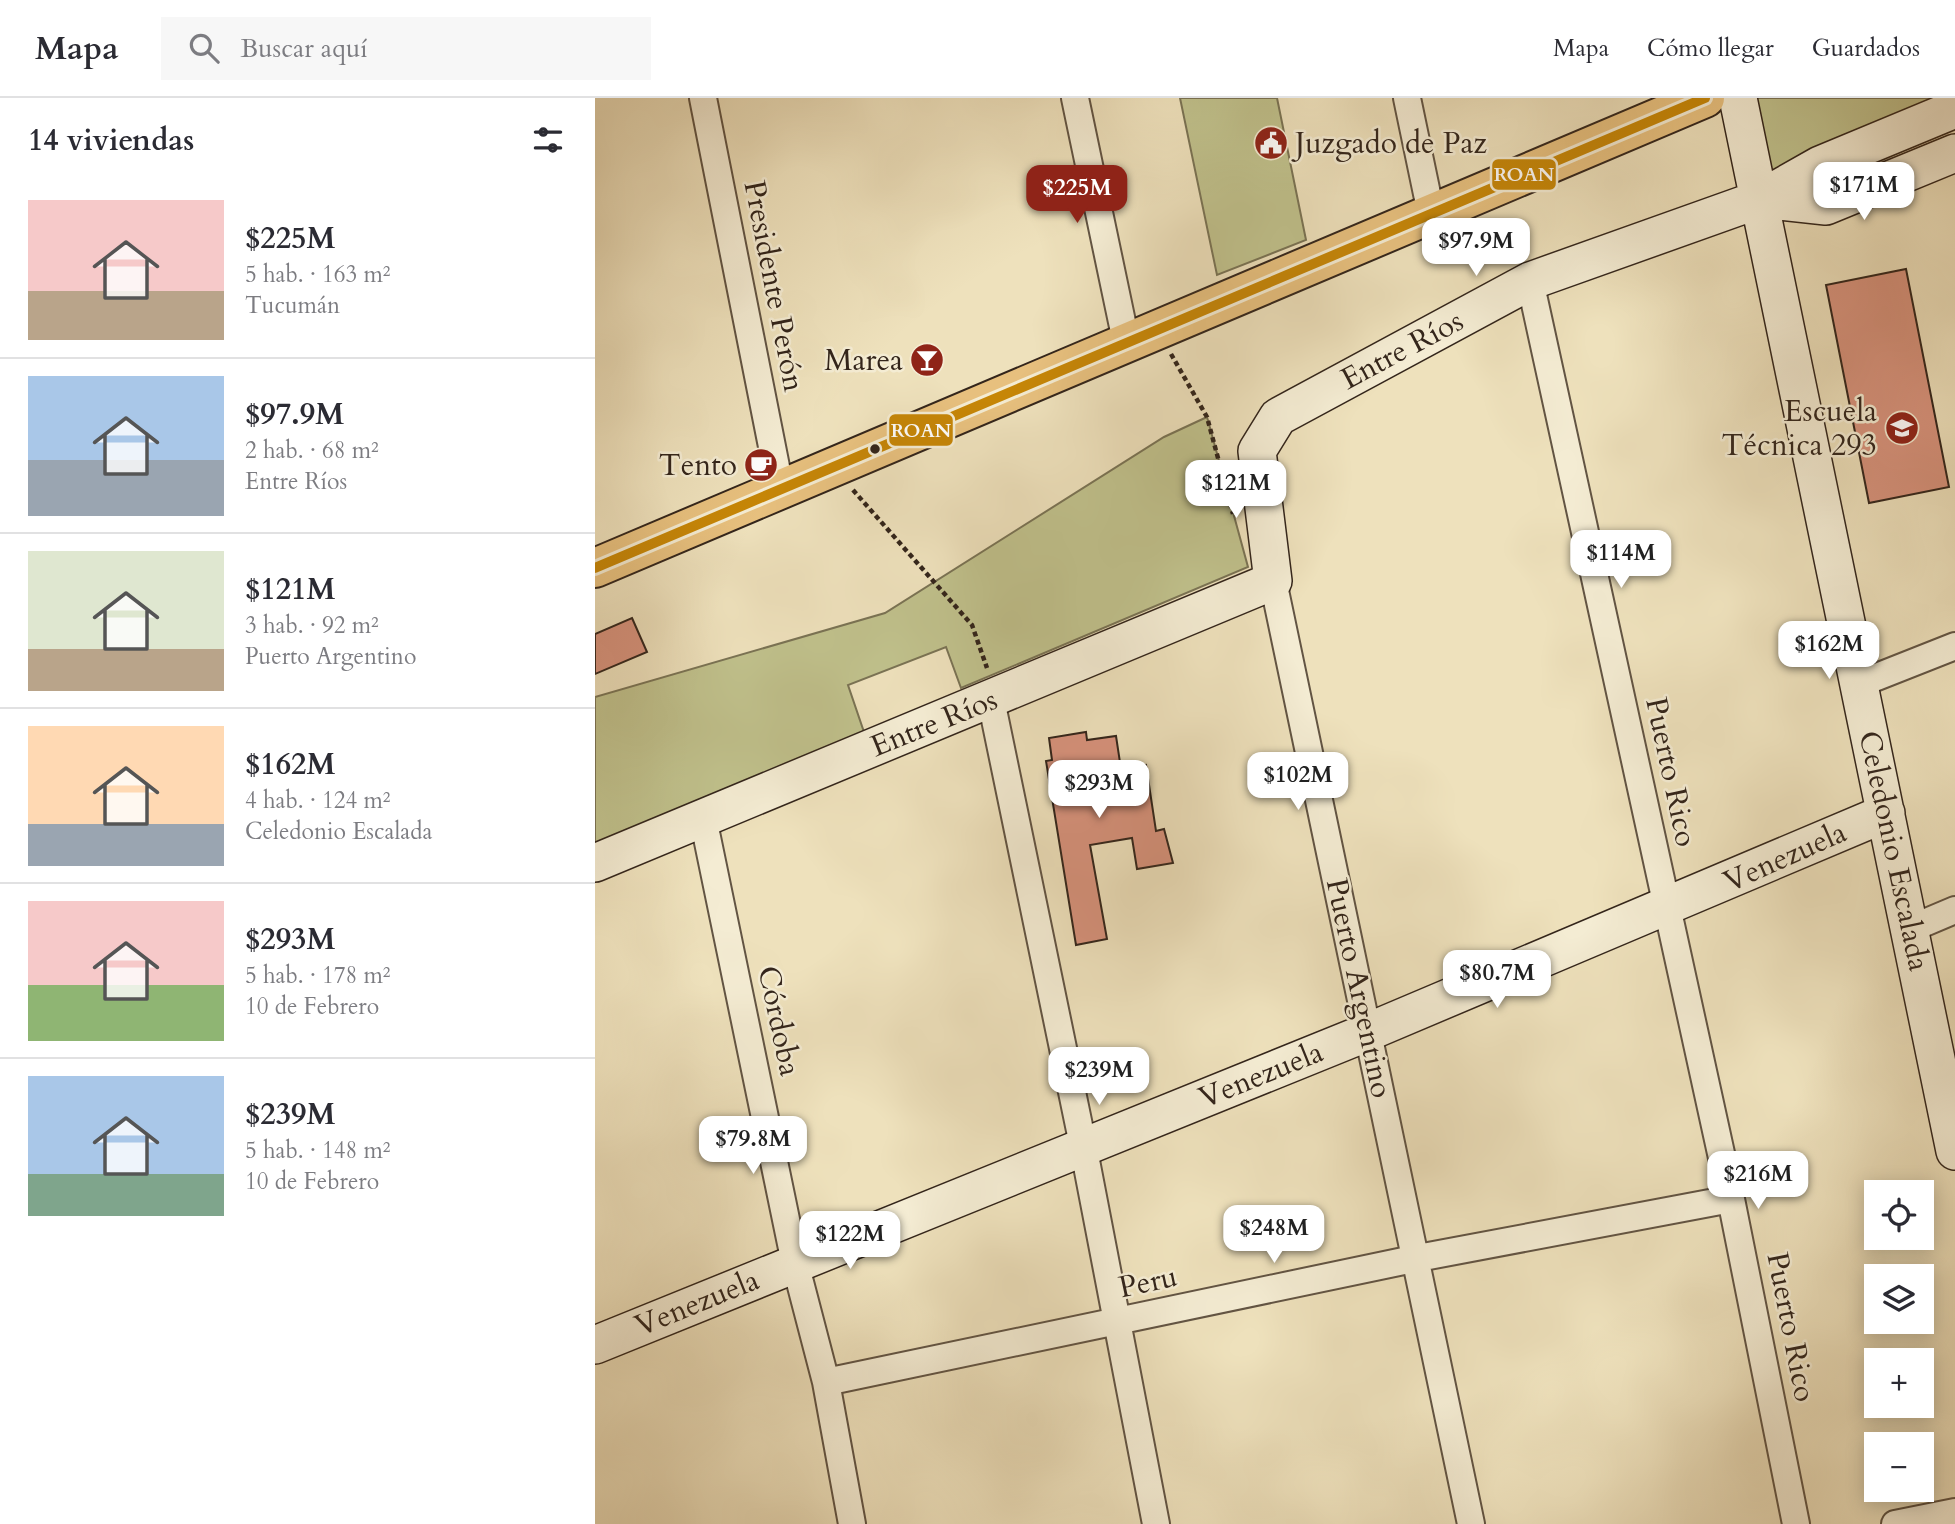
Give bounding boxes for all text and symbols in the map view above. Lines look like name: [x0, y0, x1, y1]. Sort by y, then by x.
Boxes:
search box: [161, 17, 651, 80]
text: Mapa: [35, 26, 119, 71]
icon: search: [185, 29, 223, 67]
text: Buscar aquí: [241, 31, 368, 66]
text: Mapa: [1553, 32, 1609, 65]
text: Cómo llegar: [1647, 32, 1774, 65]
text: Guardados: [1812, 32, 1920, 65]
text: 14 viviendas: [28, 120, 194, 161]
icon: filters: [529, 121, 567, 159]
place label: Juzgado de Paz: [1291, 123, 1487, 164]
public building icon: Juzgado de Paz: [1252, 124, 1290, 162]
line badge: ROAN: [1491, 158, 1557, 191]
text: ROAN: [1494, 162, 1555, 188]
pin: $171M: [1815, 162, 1913, 222]
pin: $225M: [1028, 166, 1126, 225]
text: $171M: [1829, 169, 1899, 200]
text: $225M: [1042, 172, 1112, 203]
street label: Presidente Perón: [733, 177, 815, 395]
text: $225M: [245, 218, 336, 259]
pin: $97.9M: [1419, 218, 1533, 278]
text: $97.9M: [1438, 225, 1514, 256]
icon: home: [84, 228, 168, 312]
text: 5 hab. · 163 m²: [245, 259, 391, 290]
text: Tucumán: [245, 290, 340, 321]
street label: Entre Ríos: [1334, 301, 1470, 399]
place label: Marea: [824, 340, 903, 381]
bar icon: Marea: [908, 341, 946, 379]
place label: Escuela Técnica 293: [1721, 391, 1877, 466]
text: $97.9M: [245, 394, 344, 435]
icon: home: [84, 404, 168, 488]
school or university icon: Escuela Técnica 293: [1883, 409, 1921, 447]
line badge: ROAN: [888, 413, 954, 447]
text: ROAN: [891, 418, 952, 444]
text: 2 hab. · 68 m²: [245, 435, 379, 466]
unlabelled marker: [868, 442, 882, 456]
place label: Tento: [659, 445, 737, 486]
cafe icon: Tento: [742, 446, 780, 484]
pin: $121M: [1187, 460, 1285, 520]
text: Entre Ríos: [245, 466, 347, 497]
text: $121M: [1201, 467, 1271, 498]
pin: $114M: [1572, 531, 1670, 590]
text: $114M: [1586, 537, 1656, 568]
text: $121M: [245, 569, 336, 610]
icon: home: [84, 579, 168, 663]
text: 3 hab. · 92 m²: [245, 610, 379, 641]
pin: $162M: [1780, 622, 1878, 681]
text: $162M: [1794, 628, 1864, 659]
text: Puerto Argentino: [245, 641, 416, 672]
street label: Entre Ríos: [865, 679, 1003, 767]
street label: Puerto Rico: [1635, 694, 1707, 850]
street label: Celedonio Escalada: [1849, 727, 1939, 975]
text: $162M: [245, 744, 336, 785]
pin: $102M: [1249, 752, 1347, 812]
icon: home: [84, 754, 168, 838]
text: $102M: [1263, 759, 1333, 790]
pin: $293M: [1050, 760, 1148, 820]
text: $293M: [1064, 767, 1134, 798]
text: 4 hab. · 124 m²: [245, 785, 391, 816]
street label: Venezuela: [1717, 812, 1853, 902]
text: Celedonio Escalada: [245, 816, 432, 847]
street label: Puerto Argentino: [1316, 874, 1402, 1102]
text: $293M: [245, 919, 336, 960]
icon: home: [84, 929, 168, 1013]
pin: $80.7M: [1440, 950, 1554, 1010]
text: $80.7M: [1459, 957, 1535, 988]
text: 5 hab. · 178 m²: [245, 960, 391, 991]
street label: Córdoba: [747, 962, 811, 1080]
text: 10 de Febrero: [245, 991, 379, 1022]
street label: Venezuela: [1193, 1032, 1329, 1118]
pin: $239M: [1050, 1048, 1148, 1107]
text: $239M: [1064, 1054, 1134, 1085]
text: $239M: [245, 1094, 336, 1135]
icon: home: [84, 1104, 168, 1188]
pin: $79.8M: [696, 1116, 810, 1176]
text: $79.8M: [715, 1123, 791, 1154]
text: 5 hab. · 148 m²: [245, 1135, 391, 1166]
pin: $216M: [1709, 1152, 1807, 1211]
text: $216M: [1723, 1158, 1793, 1189]
text: 10 de Febrero: [245, 1166, 379, 1197]
map controls: [1864, 1180, 1934, 1502]
button: locate: [1864, 1180, 1934, 1250]
pin: $248M: [1225, 1206, 1323, 1265]
pin: $122M: [801, 1212, 899, 1271]
text: $248M: [1239, 1212, 1309, 1243]
text: $122M: [815, 1218, 885, 1249]
street label: Puerto Rico: [1756, 1249, 1826, 1405]
street label: Peru: [1115, 1256, 1181, 1308]
street label: Venezuela: [629, 1260, 765, 1346]
button: layers: [1864, 1264, 1934, 1334]
button: +: [1864, 1348, 1934, 1418]
button: −: [1864, 1432, 1934, 1502]

